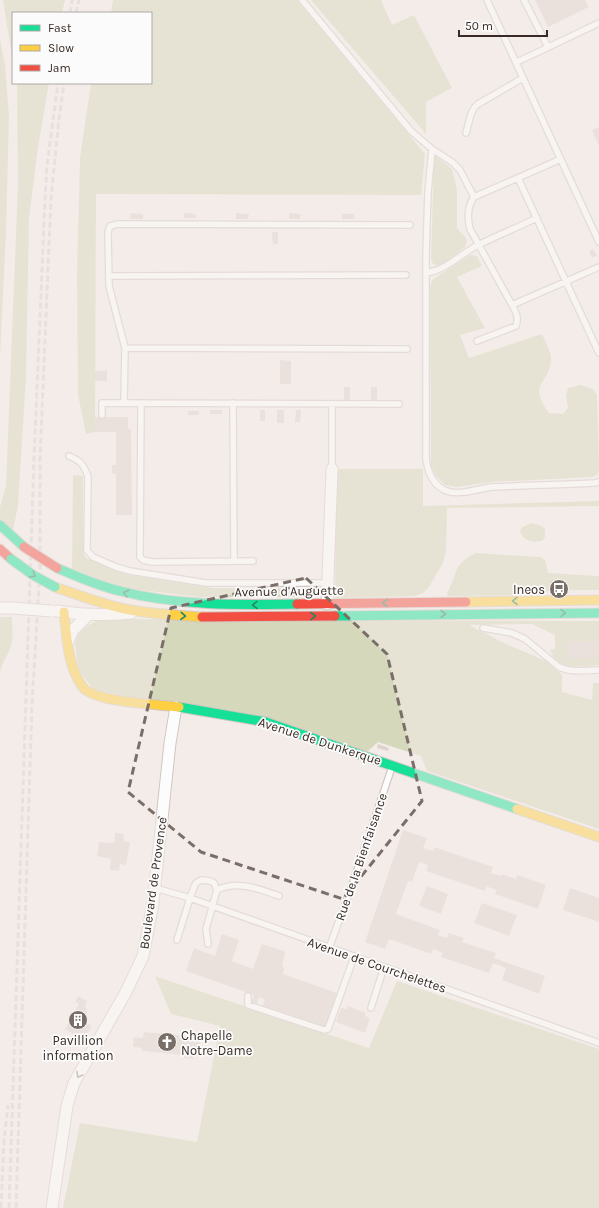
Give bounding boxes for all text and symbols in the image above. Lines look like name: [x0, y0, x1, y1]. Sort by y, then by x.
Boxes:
legend: [12, 12, 152, 84]
scale bar: [459, 12, 547, 38]
text: 50 m: [465, 19, 493, 33]
text: Fast: [48, 21, 72, 35]
text: Slow: [48, 41, 74, 55]
text: Jam: [48, 61, 71, 75]
one-way arrow: [28, 570, 35, 577]
bus stop icon: Ineos: [548, 578, 570, 600]
place label: Ineos: [513, 582, 545, 597]
street label: Avenue d'Auguette: [234, 583, 344, 599]
one-way arrow: [122, 590, 129, 598]
one-way arrow: [512, 597, 518, 605]
one-way arrow: [382, 599, 388, 607]
one-way arrow: [252, 601, 258, 609]
one-way arrow: [560, 609, 566, 617]
one-way arrow: [440, 610, 446, 618]
one-way arrow: [180, 611, 186, 620]
one-way arrow: [310, 611, 316, 620]
street label: Avenue de Dunkerque: [256, 714, 384, 769]
street label: Rue de la Bienfaisance: [332, 791, 390, 923]
street label: Boulevard de Provence: [136, 816, 170, 950]
street label: Avenue de Courchelettes: [306, 934, 449, 996]
building icon: Pavillion information: [67, 1009, 89, 1031]
place label: Chapelle Notre-Dame: [181, 1028, 253, 1058]
church icon: Chapelle Notre-Dame: [156, 1031, 178, 1053]
place label: Pavillion information: [42, 1033, 114, 1063]
one-way arrow: [76, 1071, 83, 1078]

